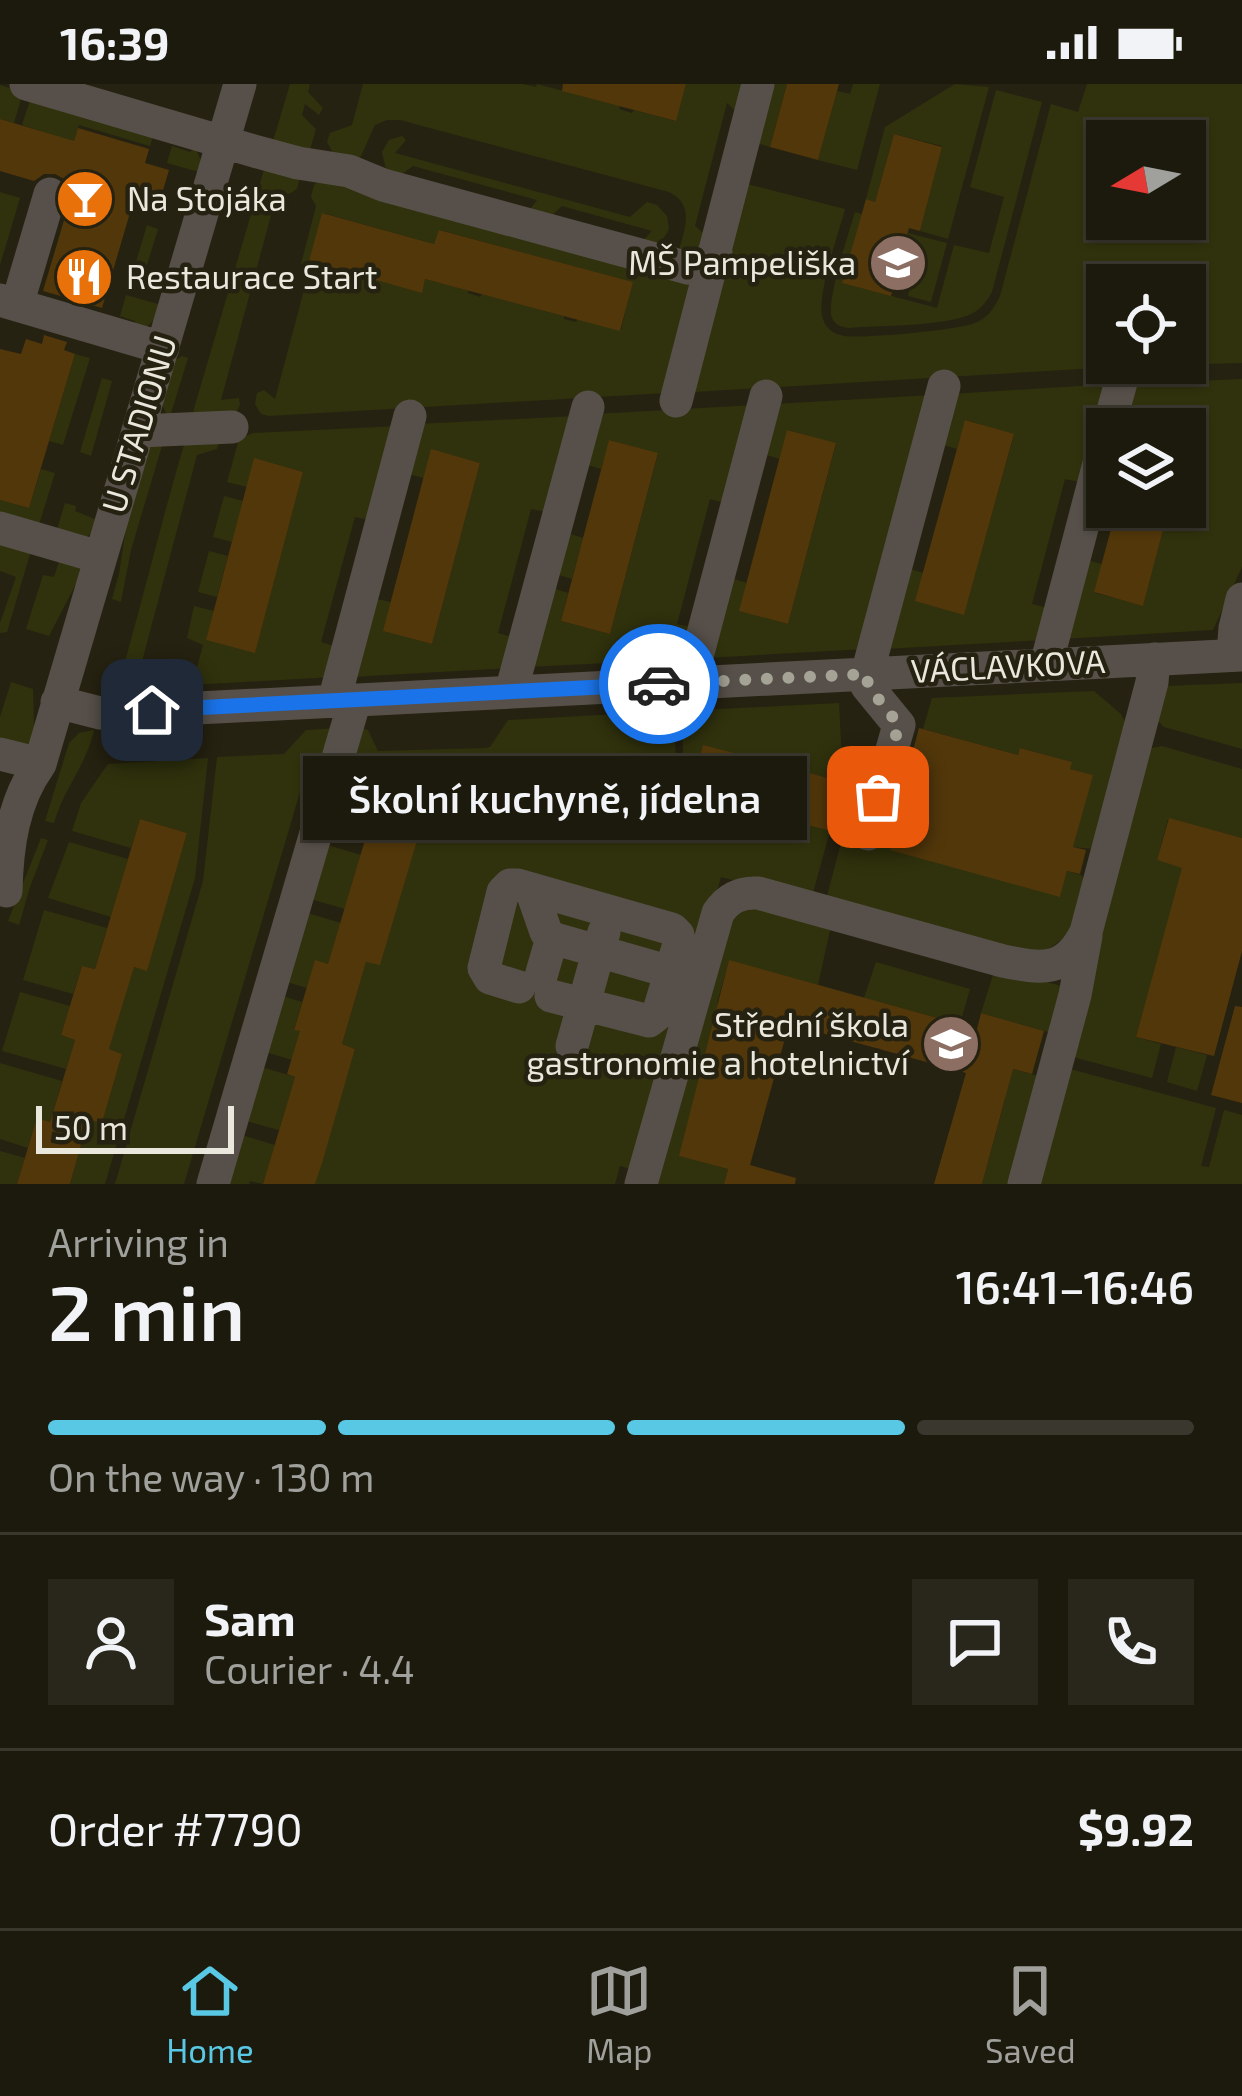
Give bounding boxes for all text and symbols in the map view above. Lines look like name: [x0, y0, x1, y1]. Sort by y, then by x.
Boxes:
text: 16:39: [60, 15, 170, 69]
north arrow: [1086, 120, 1206, 240]
map controls: [1086, 120, 1206, 528]
bar icon: Na Stojáka: [54, 168, 116, 230]
place label: Na Stojáka: [127, 178, 287, 218]
school or university icon: MŠ Pampeliška: [867, 232, 929, 294]
place label: MŠ Pampeliška: [628, 242, 856, 282]
restaurant icon: Restaurace Start: [53, 246, 115, 308]
place label: Restaurace Start: [126, 256, 377, 296]
button: locate: [1086, 264, 1206, 384]
street label: U STADIONU: [92, 330, 184, 517]
button: layers: [1086, 408, 1206, 528]
courier: [599, 624, 719, 744]
street label: VÁCLAVKOVA: [910, 640, 1107, 690]
icon: car: [626, 651, 692, 717]
pin: [101, 659, 203, 761]
icon: home: [119, 677, 185, 743]
pin: [827, 746, 929, 848]
callout: Školní kuchyně, jídelna: [302, 755, 806, 839]
icon: bag: [845, 764, 911, 830]
text: Školní kuchyně, jídelna: [349, 774, 761, 821]
place label: Střední škola gastronomie a hotelnictví: [526, 1004, 911, 1082]
school or university icon: Střední škola gastronomie a hotelnictví: [920, 1013, 982, 1075]
scale bar: [36, 1100, 234, 1153]
text: 50 m: [54, 1107, 128, 1147]
text: Arriving in: [48, 1218, 229, 1265]
text: 16:41–16:46: [956, 1259, 1194, 1313]
text: 2 min: [48, 1263, 245, 1357]
text: On the way · 130 m: [48, 1453, 374, 1500]
button: person: [48, 1579, 174, 1705]
button: chat: [912, 1579, 1038, 1705]
button: phone: [1068, 1579, 1194, 1705]
text: Sam: [204, 1591, 296, 1645]
text: Courier · 4.4: [204, 1645, 415, 1692]
text: Order #7790: [48, 1801, 303, 1855]
text: $9.92: [1078, 1801, 1194, 1855]
tab: Home: [166, 1958, 254, 2070]
tab: Map: [586, 1958, 653, 2070]
tab: Saved: [985, 1958, 1076, 2070]

